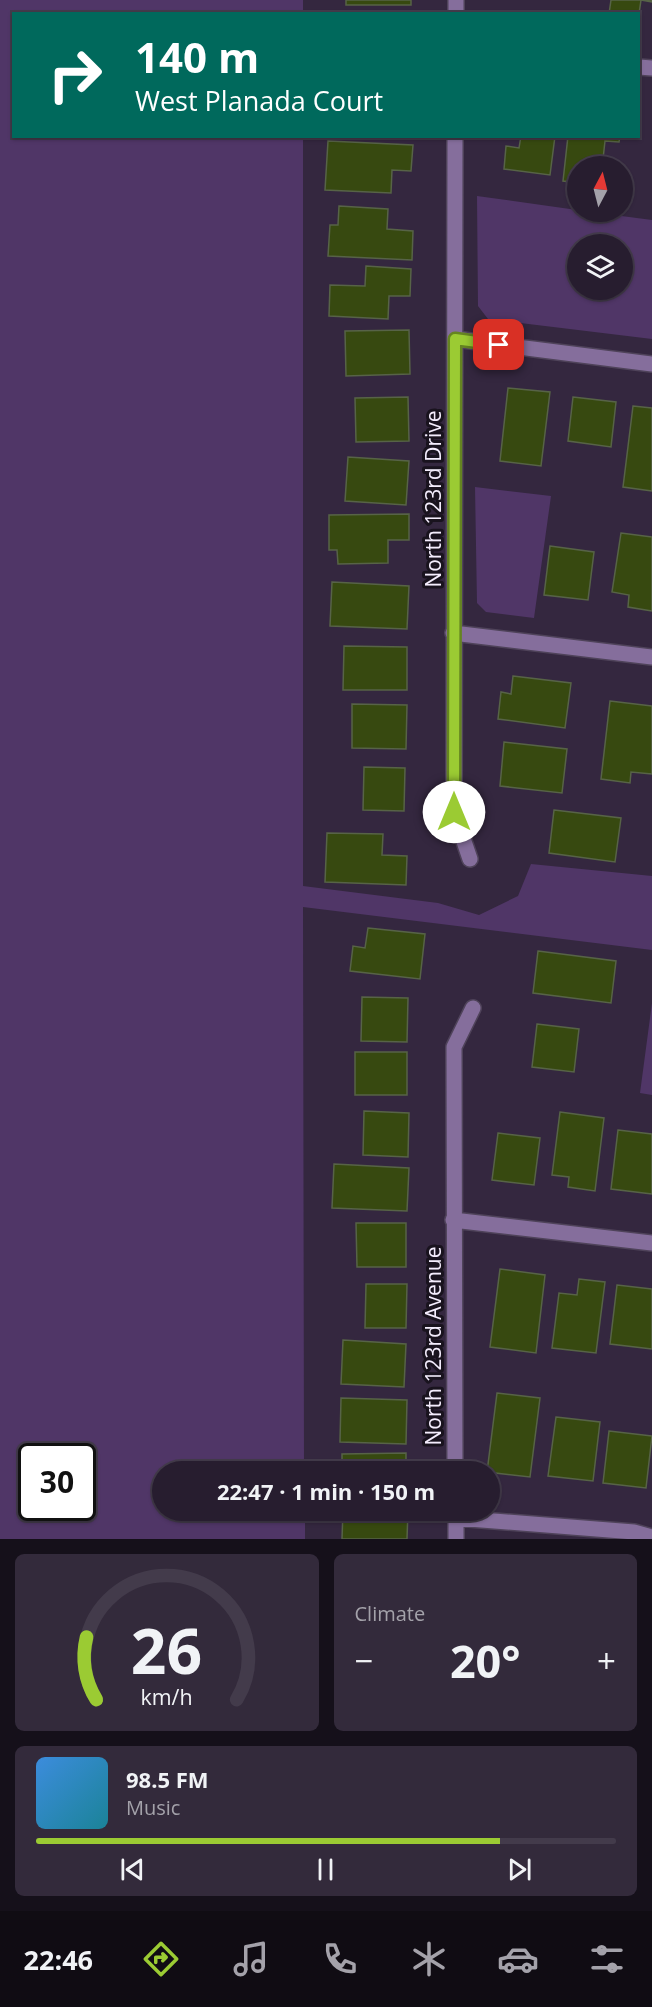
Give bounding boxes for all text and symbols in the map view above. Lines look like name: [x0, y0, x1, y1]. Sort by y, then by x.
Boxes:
text: 140 m: [135, 28, 259, 85]
icon: right: [36, 36, 114, 114]
text: West Planada Court: [135, 82, 383, 119]
north arrow: [567, 156, 633, 222]
map controls: [567, 156, 633, 300]
button: layers: [567, 234, 633, 300]
pin: [473, 319, 524, 370]
icon: arrive: [482, 328, 515, 361]
street label: North 123rd Drive: [419, 410, 447, 588]
position arrow: [422, 780, 486, 844]
street label: North 123rd Avenue: [419, 1247, 447, 1445]
speed limit sign: 30: [18, 1443, 96, 1521]
text: 22:47 · 1 min · 150 m: [217, 1476, 435, 1506]
text: Climate: [355, 1600, 425, 1627]
text: 26: [131, 1607, 202, 1692]
text: 20°: [450, 1630, 521, 1691]
text: −: [355, 1638, 373, 1683]
text: +: [597, 1638, 616, 1683]
text: km/h: [141, 1682, 193, 1711]
text: 98.5 FM: [126, 1764, 209, 1794]
text: Music: [126, 1794, 180, 1821]
icon: previous: [116, 1853, 149, 1886]
icon: pause: [309, 1853, 342, 1886]
icon: next: [503, 1853, 536, 1886]
icon: directions: [140, 1938, 182, 1980]
icon: music: [230, 1938, 272, 1980]
icon: phone: [319, 1938, 361, 1980]
icon: climate: [408, 1938, 450, 1980]
icon: car: [497, 1938, 539, 1980]
icon: filters: [586, 1938, 628, 1980]
text: 22:46: [24, 1941, 93, 1978]

